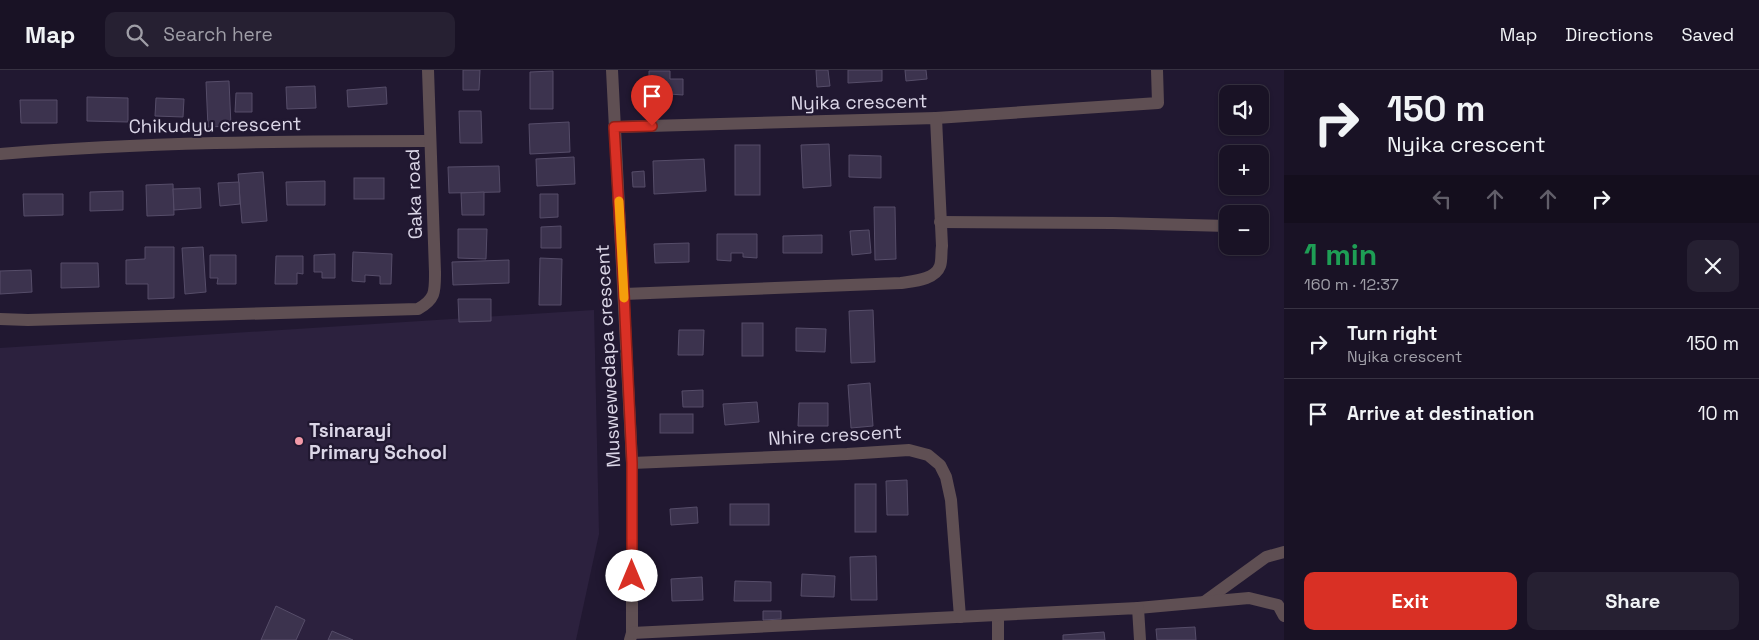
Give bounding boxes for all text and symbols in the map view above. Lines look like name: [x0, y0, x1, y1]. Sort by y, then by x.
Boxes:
search box: [105, 12, 455, 57]
text: Map: [25, 19, 75, 50]
icon: search: [123, 21, 151, 49]
text: Search here: [163, 22, 273, 47]
text: Map: [1500, 23, 1537, 46]
text: Directions: [1565, 23, 1654, 46]
text: Saved: [1682, 23, 1734, 46]
pin: [631, 75, 673, 126]
icon: arrive: [638, 82, 666, 110]
map controls: [1219, 85, 1269, 255]
button: sound: [1219, 85, 1269, 135]
text: 150 m: [1387, 87, 1485, 131]
street label: Nyika crescent: [790, 88, 928, 116]
icon: right: [1304, 90, 1369, 155]
street label: Chikudyu crescent: [128, 111, 302, 139]
text: Nyika crescent: [1387, 130, 1546, 158]
button: +: [1219, 145, 1269, 195]
street label: Gaka road: [400, 148, 428, 240]
icon: left: [1428, 185, 1456, 213]
icon: ahead: [1481, 185, 1509, 213]
icon: ahead: [1534, 185, 1562, 213]
icon: right: [1587, 185, 1615, 213]
button: −: [1219, 205, 1269, 255]
text: 1 min: [1304, 235, 1377, 274]
button: close: [1687, 240, 1739, 292]
street label: Muswewedapa crescent: [590, 244, 626, 468]
text: 160 m · 12:37: [1304, 274, 1399, 295]
text: Turn right: [1347, 321, 1437, 346]
icon: right: [1304, 330, 1332, 358]
text: 150 m: [1686, 331, 1739, 356]
text: Nyika crescent: [1347, 346, 1462, 367]
icon: arrive: [1304, 400, 1332, 428]
text: Arrive at destination: [1347, 401, 1535, 426]
text: 10 m: [1698, 401, 1739, 426]
place label: Tsinarayi Primary School: [309, 418, 447, 465]
street label: Nhire crescent: [767, 419, 903, 451]
marker: Tsinarayi Primary School: [293, 435, 305, 447]
position arrow: [605, 549, 657, 601]
button: Exit: [1304, 572, 1517, 630]
button: Share: [1527, 572, 1739, 630]

